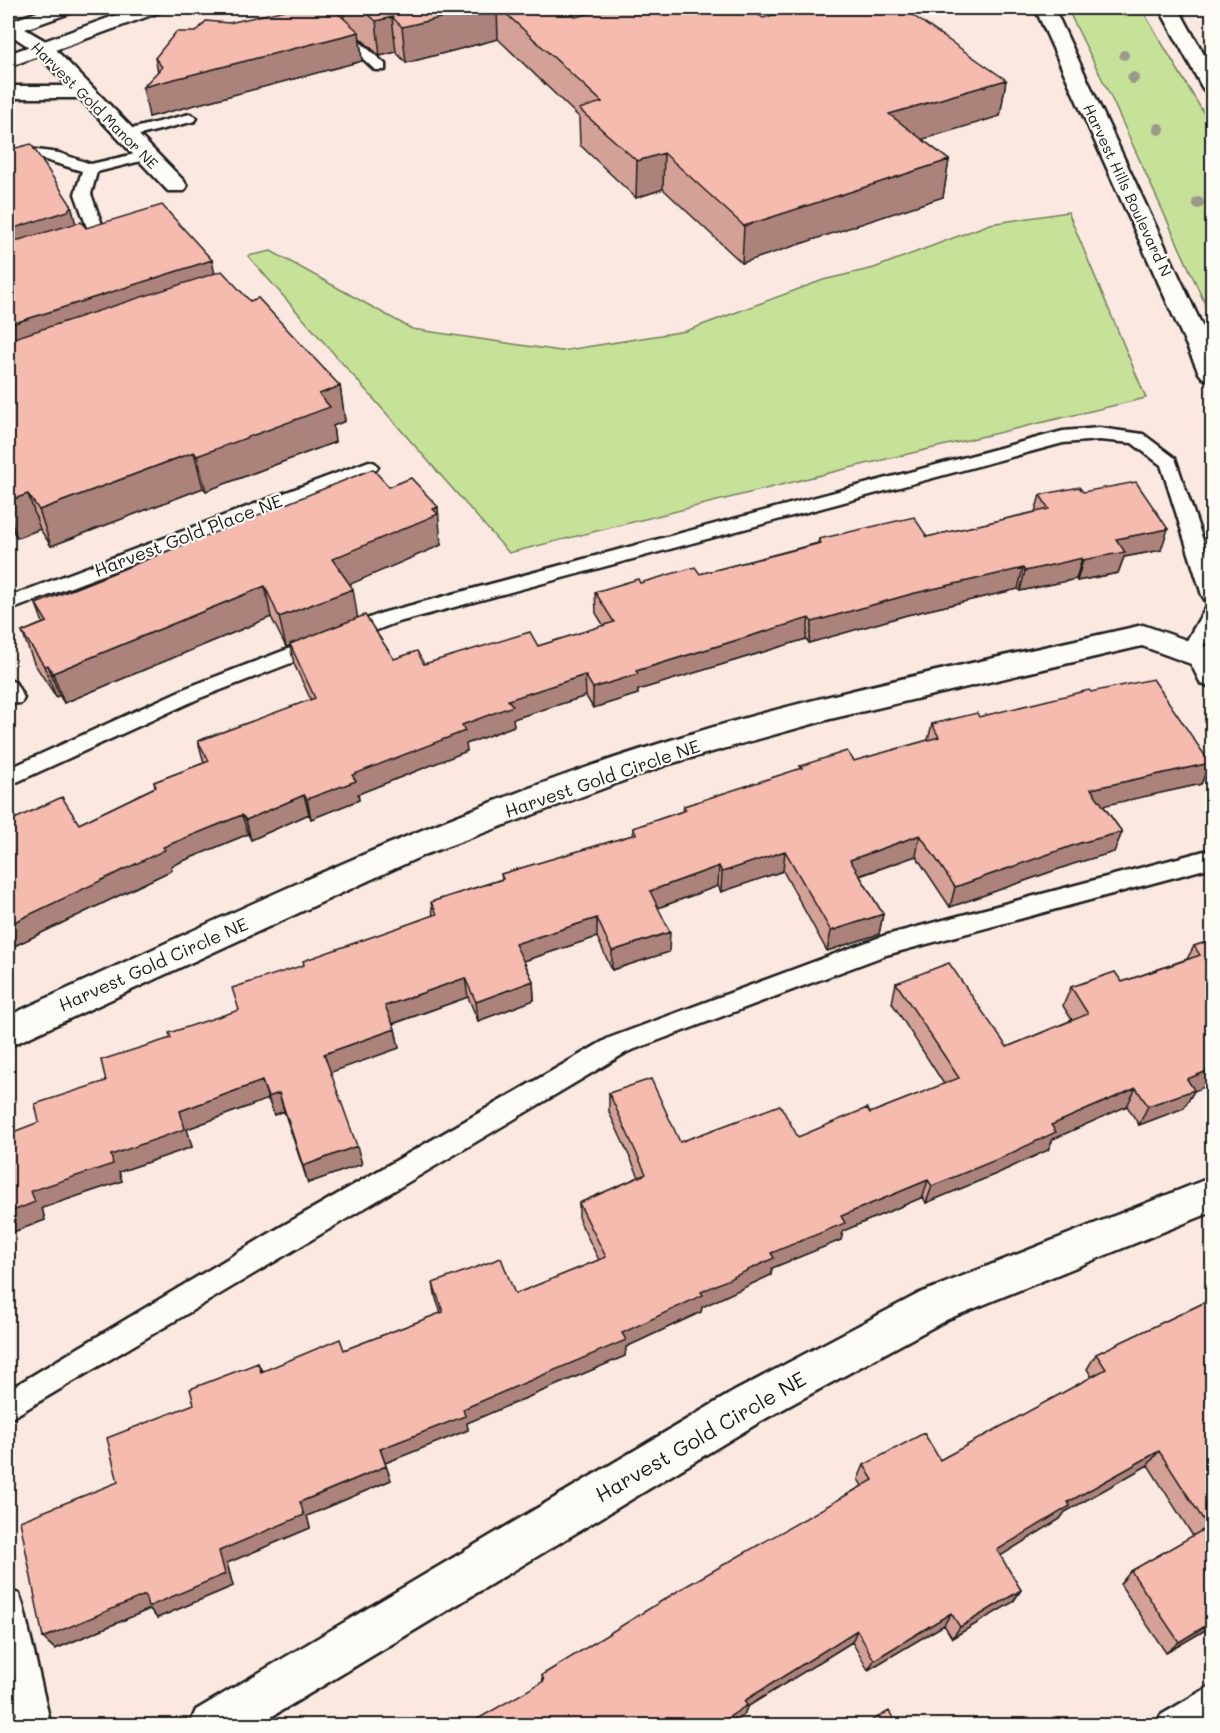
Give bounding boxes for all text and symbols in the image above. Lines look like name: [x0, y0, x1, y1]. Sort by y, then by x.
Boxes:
street label: Harvest Gold Manor NE: [27, 37, 163, 173]
street label: Harvest Hills Boulevard N: [1079, 101, 1177, 279]
street label: Harvest Gold Place NE: [90, 488, 286, 582]
street label: Harvest Gold Circle NE: [501, 733, 703, 823]
street label: Harvest Gold Circle NE: [55, 911, 251, 1017]
street label: Harvest Gold Circle NE: [590, 1365, 810, 1507]

